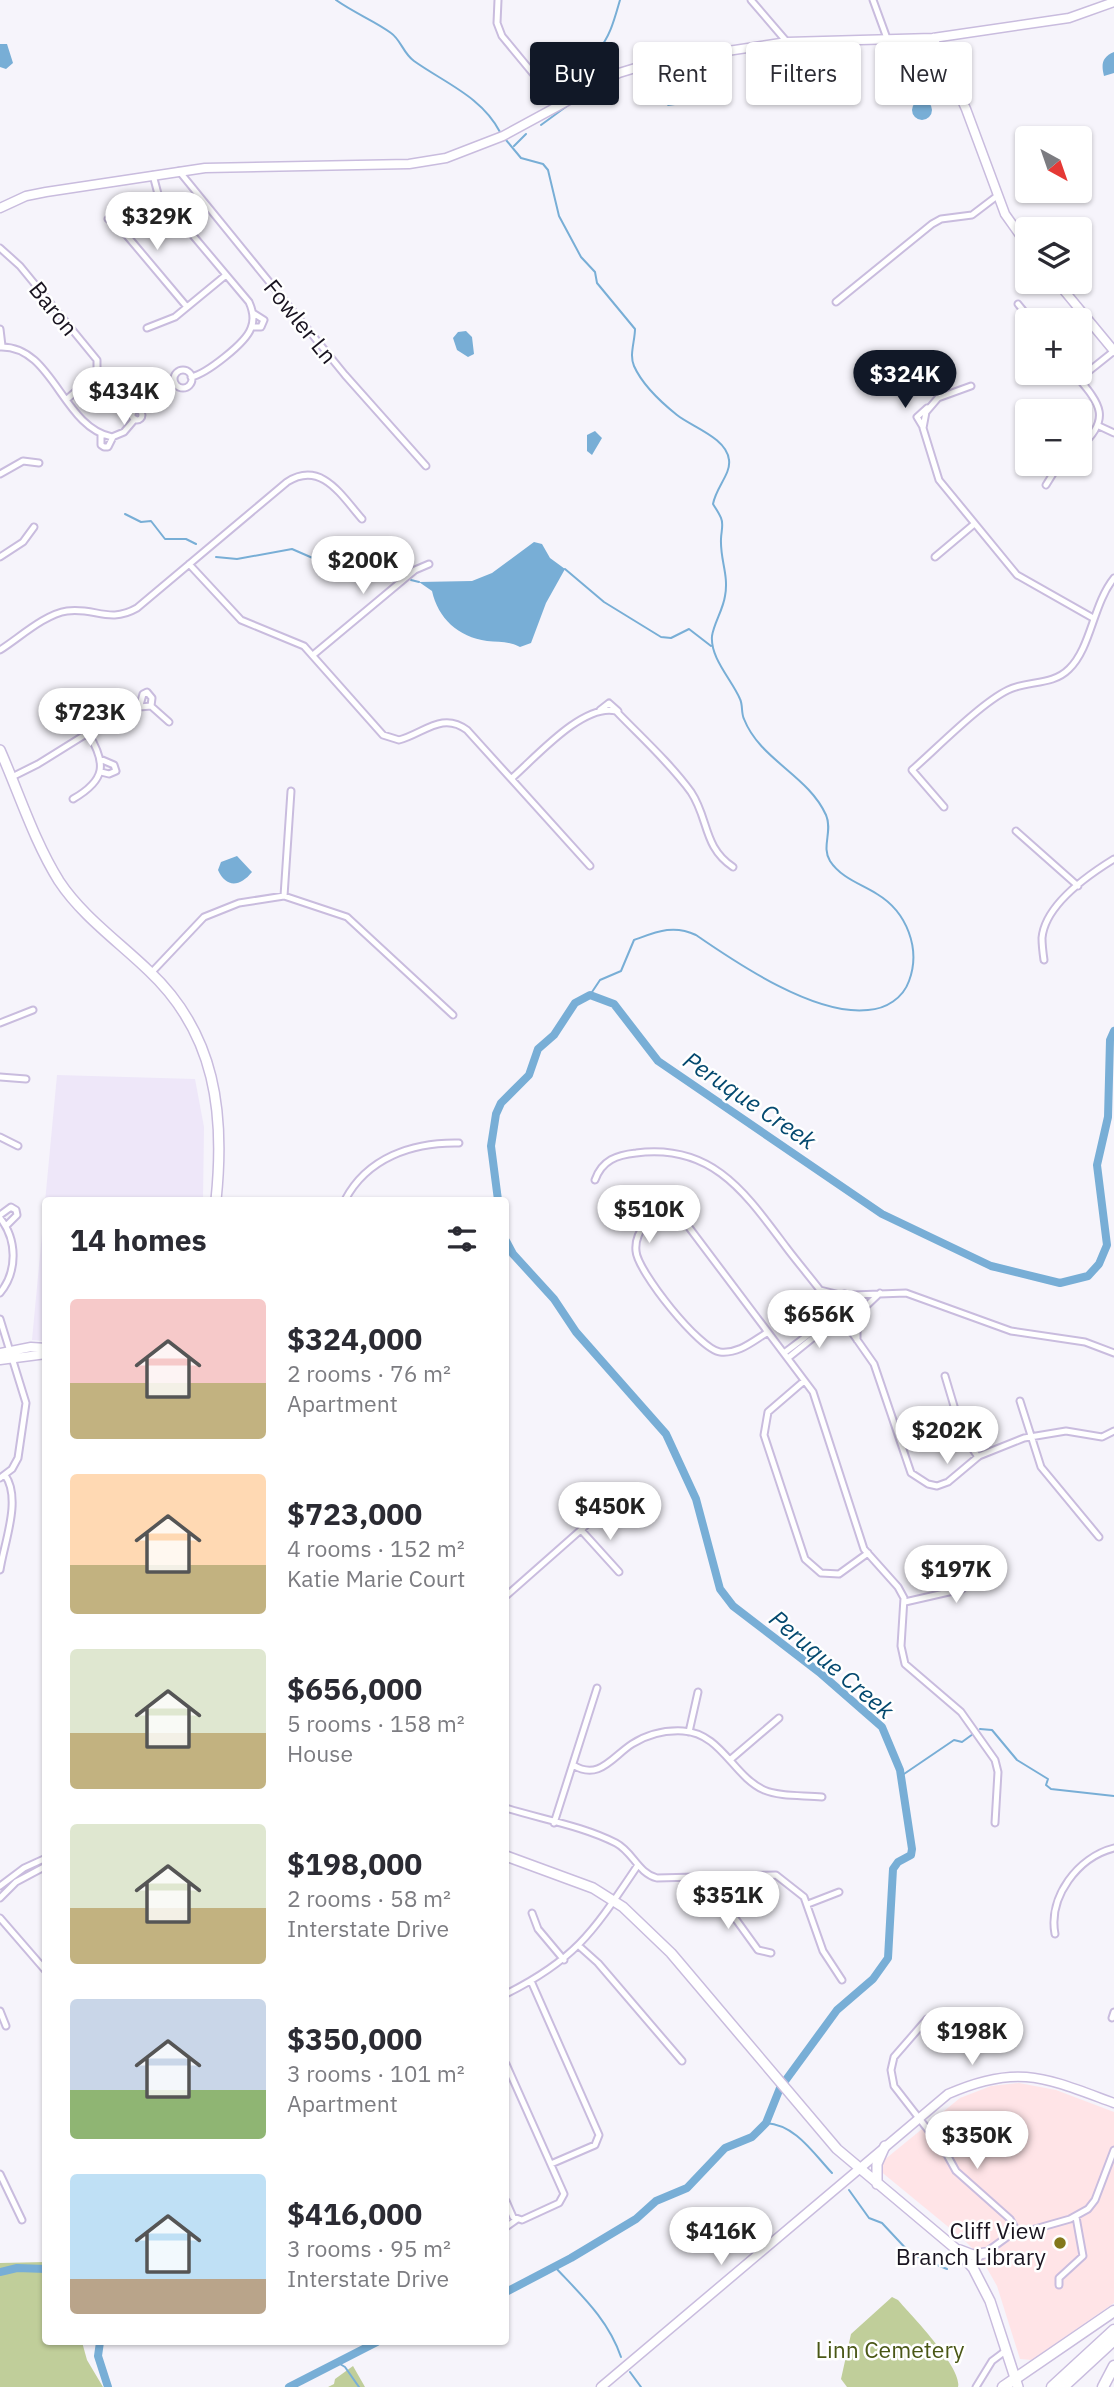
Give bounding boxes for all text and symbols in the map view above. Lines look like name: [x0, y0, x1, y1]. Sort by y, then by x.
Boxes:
chip: Buy: [530, 42, 619, 105]
chip: Rent: [633, 42, 732, 105]
chip: Filters: [746, 42, 861, 105]
chip: New: [875, 42, 972, 105]
north arrow: [1015, 126, 1092, 203]
map controls: [1015, 126, 1092, 476]
pin: $329K: [108, 192, 206, 252]
text: $329K: [121, 200, 193, 230]
button: layers: [1015, 217, 1092, 294]
street label: Fowler Ln: [258, 273, 344, 369]
street label: Baron: [23, 275, 85, 341]
button: +: [1015, 308, 1092, 385]
pin: $324K: [856, 350, 954, 410]
text: $324K: [869, 358, 941, 388]
pin: $434K: [75, 368, 173, 427]
text: $434K: [88, 375, 160, 405]
button: −: [1015, 399, 1092, 476]
pin: $200K: [314, 536, 412, 596]
text: $200K: [327, 544, 399, 574]
pin: $723K: [41, 688, 139, 748]
text: $723K: [54, 696, 126, 726]
water label: Peruque Creek: [677, 1044, 823, 1156]
pin: $510K: [600, 1186, 698, 1245]
text: $510K: [613, 1193, 685, 1223]
text: 14 homes: [70, 1220, 207, 1259]
icon: filters: [443, 1220, 481, 1258]
pin: $656K: [770, 1290, 868, 1350]
text: $656K: [783, 1298, 855, 1328]
text: $324,000: [287, 1319, 422, 1358]
icon: home: [126, 1327, 210, 1411]
text: 2 rooms · 76 m²: [287, 1358, 451, 1388]
text: Apartment: [287, 1388, 398, 1418]
pin: $202K: [898, 1406, 996, 1466]
text: $202K: [911, 1414, 983, 1444]
pin: $450K: [561, 1482, 659, 1542]
text: $450K: [574, 1490, 646, 1520]
text: $723,000: [287, 1494, 422, 1533]
icon: home: [126, 1502, 210, 1586]
text: 4 rooms · 152 m²: [287, 1533, 465, 1563]
pin: $197K: [907, 1546, 1005, 1605]
text: $197K: [920, 1553, 992, 1583]
text: Katie Marie Court: [287, 1563, 465, 1593]
water label: Peruque Creek: [763, 1602, 901, 1726]
text: $656,000: [287, 1669, 422, 1708]
icon: home: [126, 1677, 210, 1761]
text: 5 rooms · 158 m²: [287, 1708, 465, 1738]
text: House: [287, 1738, 353, 1768]
text: $198,000: [287, 1844, 422, 1883]
icon: home: [126, 1852, 210, 1936]
pin: $351K: [679, 1871, 777, 1931]
text: $351K: [692, 1879, 764, 1909]
text: 2 rooms · 58 m²: [287, 1883, 451, 1913]
text: Interstate Drive: [287, 1913, 449, 1943]
pin: $198K: [923, 2008, 1021, 2067]
text: $198K: [936, 2015, 1008, 2045]
text: $350,000: [287, 2019, 422, 2058]
icon: home: [126, 2027, 210, 2111]
text: 3 rooms · 101 m²: [287, 2058, 465, 2088]
text: Apartment: [287, 2088, 398, 2118]
pin: $350K: [928, 2112, 1026, 2171]
text: $350K: [941, 2119, 1013, 2149]
text: $416,000: [287, 2194, 422, 2233]
icon: home: [126, 2202, 210, 2286]
pin: $416K: [672, 2208, 770, 2267]
text: $416K: [685, 2215, 757, 2245]
place label: Cliff View Branch Library: [896, 2215, 1047, 2271]
text: 3 rooms · 95 m²: [287, 2233, 451, 2263]
marker: Cliff View Branch Library: [1052, 2235, 1068, 2251]
text: Interstate Drive: [287, 2263, 449, 2293]
park label: Linn Cemetery: [815, 2334, 965, 2364]

